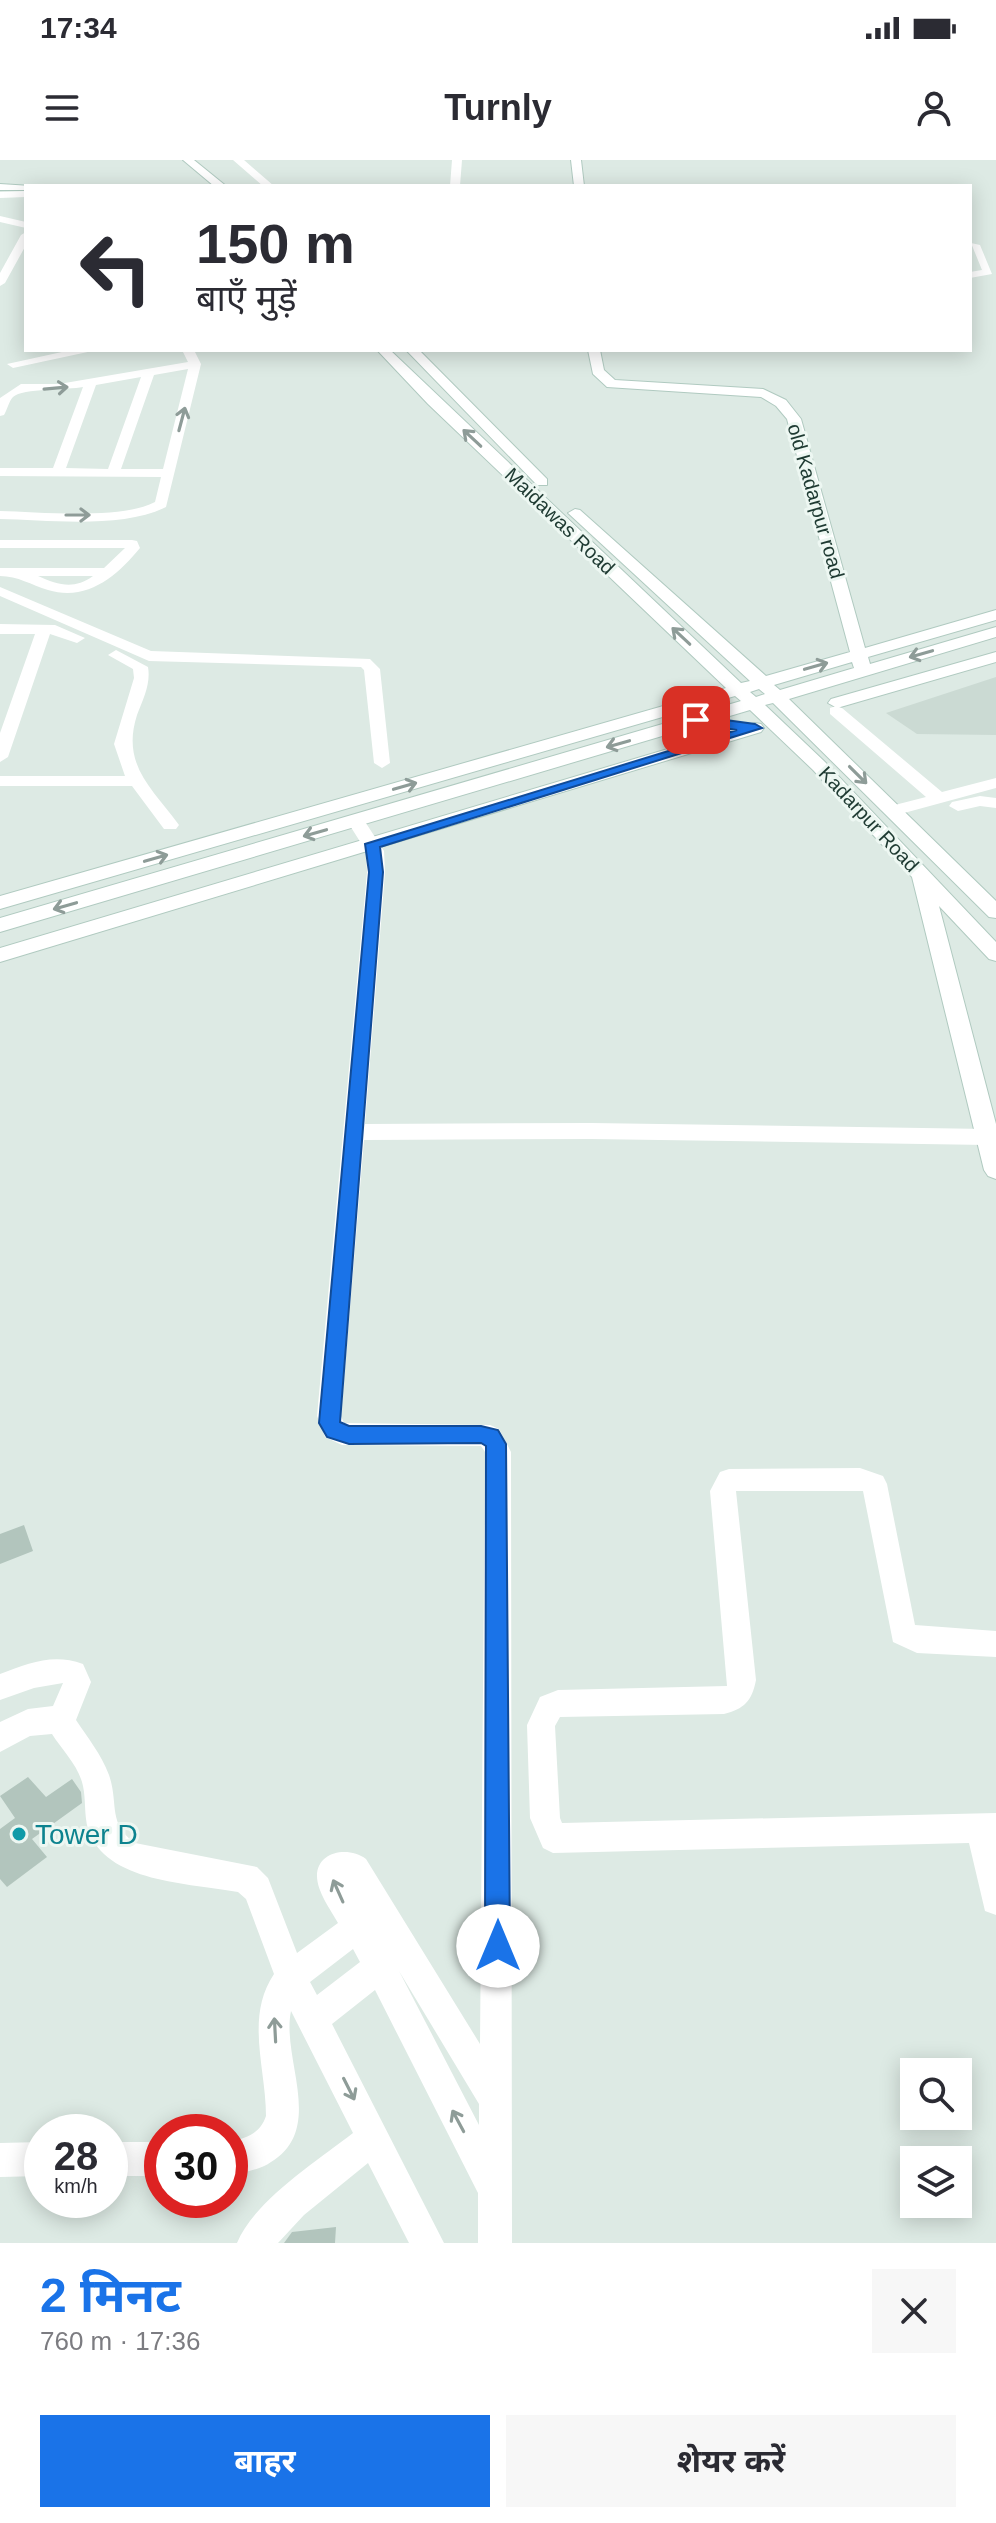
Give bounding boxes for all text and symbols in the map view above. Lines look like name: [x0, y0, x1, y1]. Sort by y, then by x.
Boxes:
text: 17:34: [40, 11, 117, 44]
icon: menu: [40, 86, 84, 130]
icon: person: [912, 86, 956, 130]
text: Turnly: [444, 87, 552, 128]
text: 150 m: [196, 212, 355, 275]
icon: left: [64, 216, 168, 320]
text: बाएँ मुड़ें: [196, 278, 297, 319]
one-way arrow: [42, 380, 69, 395]
one-way arrow: [175, 406, 190, 432]
street label: old Kadarpur road: [783, 421, 849, 581]
one-way arrow: [463, 429, 483, 447]
street label: Maidawas Road: [501, 463, 619, 579]
one-way arrow: [64, 507, 91, 523]
one-way arrow: [671, 627, 691, 646]
one-way arrow: [909, 647, 935, 662]
one-way arrow: [803, 658, 829, 673]
pin: [662, 686, 730, 754]
icon: arrive: [674, 698, 718, 742]
one-way arrow: [606, 738, 631, 752]
street label: Kadarpur Road: [815, 762, 923, 876]
one-way arrow: [848, 765, 867, 784]
one-way arrow: [392, 778, 418, 793]
one-way arrow: [302, 826, 328, 841]
one-way arrow: [142, 850, 168, 865]
one-way arrow: [53, 899, 79, 914]
place label: Tower D: [35, 1819, 138, 1850]
marker: Tower D: [10, 1825, 28, 1843]
one-way arrow: [330, 1879, 345, 1903]
position arrow: [456, 1904, 540, 1988]
one-way arrow: [267, 2017, 282, 2043]
map controls: [900, 2058, 972, 2218]
button: search: [900, 2058, 972, 2130]
one-way arrow: [342, 2076, 357, 2100]
one-way arrow: [450, 2110, 466, 2134]
speed limit sign: 30: [144, 2114, 248, 2218]
text: 28: [54, 2134, 98, 2178]
button: layers: [900, 2146, 972, 2218]
text: km/h: [54, 2175, 98, 2197]
text: 2 मिनट: [40, 2269, 181, 2322]
button: close: [872, 2269, 956, 2353]
text: 760 m · 17:36: [40, 2326, 200, 2356]
button: बाहर: [40, 2415, 490, 2507]
button: शेयर करें: [506, 2415, 956, 2507]

